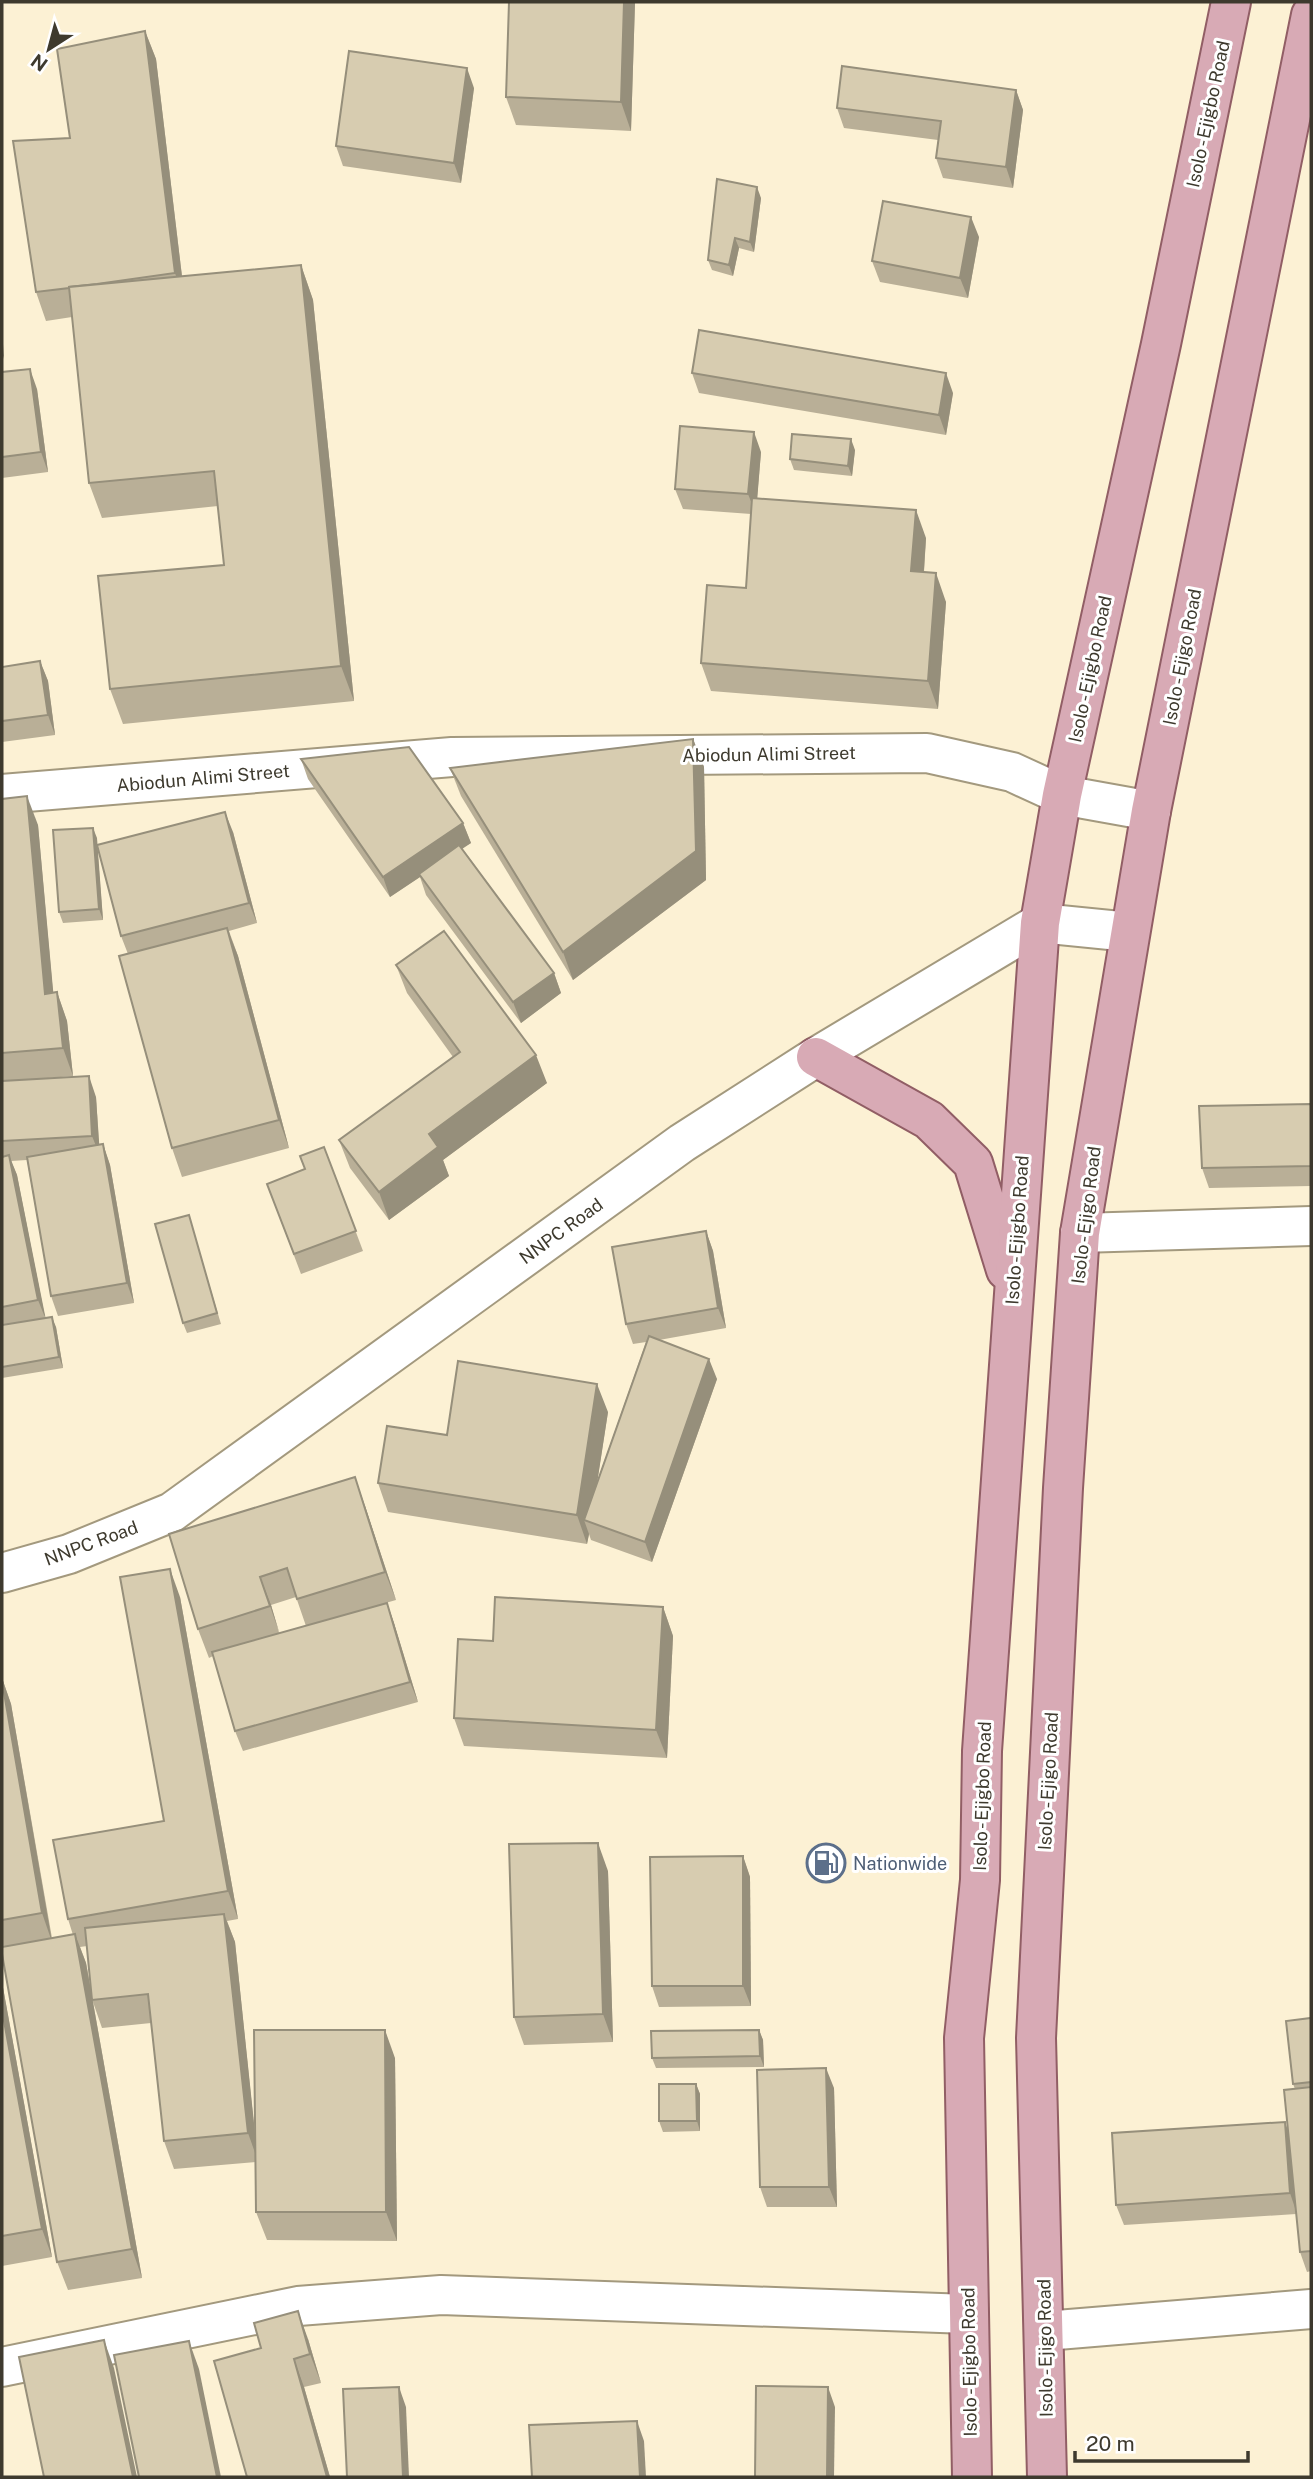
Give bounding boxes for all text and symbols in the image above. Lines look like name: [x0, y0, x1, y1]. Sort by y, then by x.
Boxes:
north arrow: [14, 14, 84, 84]
street label: Isolo - Ejigbo Road: [1182, 39, 1234, 189]
text: N: [27, 49, 51, 76]
street label: Isolo - Ejigo Road: [1158, 587, 1206, 727]
street label: Isolo - Ejigbo Road: [1064, 594, 1116, 744]
street label: Abiodun Alimi Street: [682, 742, 856, 766]
street label: Abiodun Alimi Street: [115, 760, 291, 796]
street label: Isolo - Ejigo Road: [1067, 1145, 1105, 1285]
street label: Isolo - Ejigbo Road: [1001, 1155, 1033, 1305]
street label: NNPC Road: [515, 1194, 607, 1268]
street label: NNPC Road: [41, 1516, 141, 1570]
street label: Isolo - Ejigo Road: [1034, 1711, 1062, 1851]
street label: Isolo - Ejigbo Road: [969, 1721, 995, 1871]
fuel station icon: Nationwide: [805, 1842, 847, 1884]
place label: Nationwide: [853, 1853, 947, 1874]
street label: Isolo - Ejigo Road: [1033, 2279, 1057, 2417]
street label: Isolo - Ejigbo Road: [957, 2287, 981, 2437]
scale bar: [1075, 2420, 1248, 2464]
text: 20 m: [1086, 2431, 1135, 2456]

